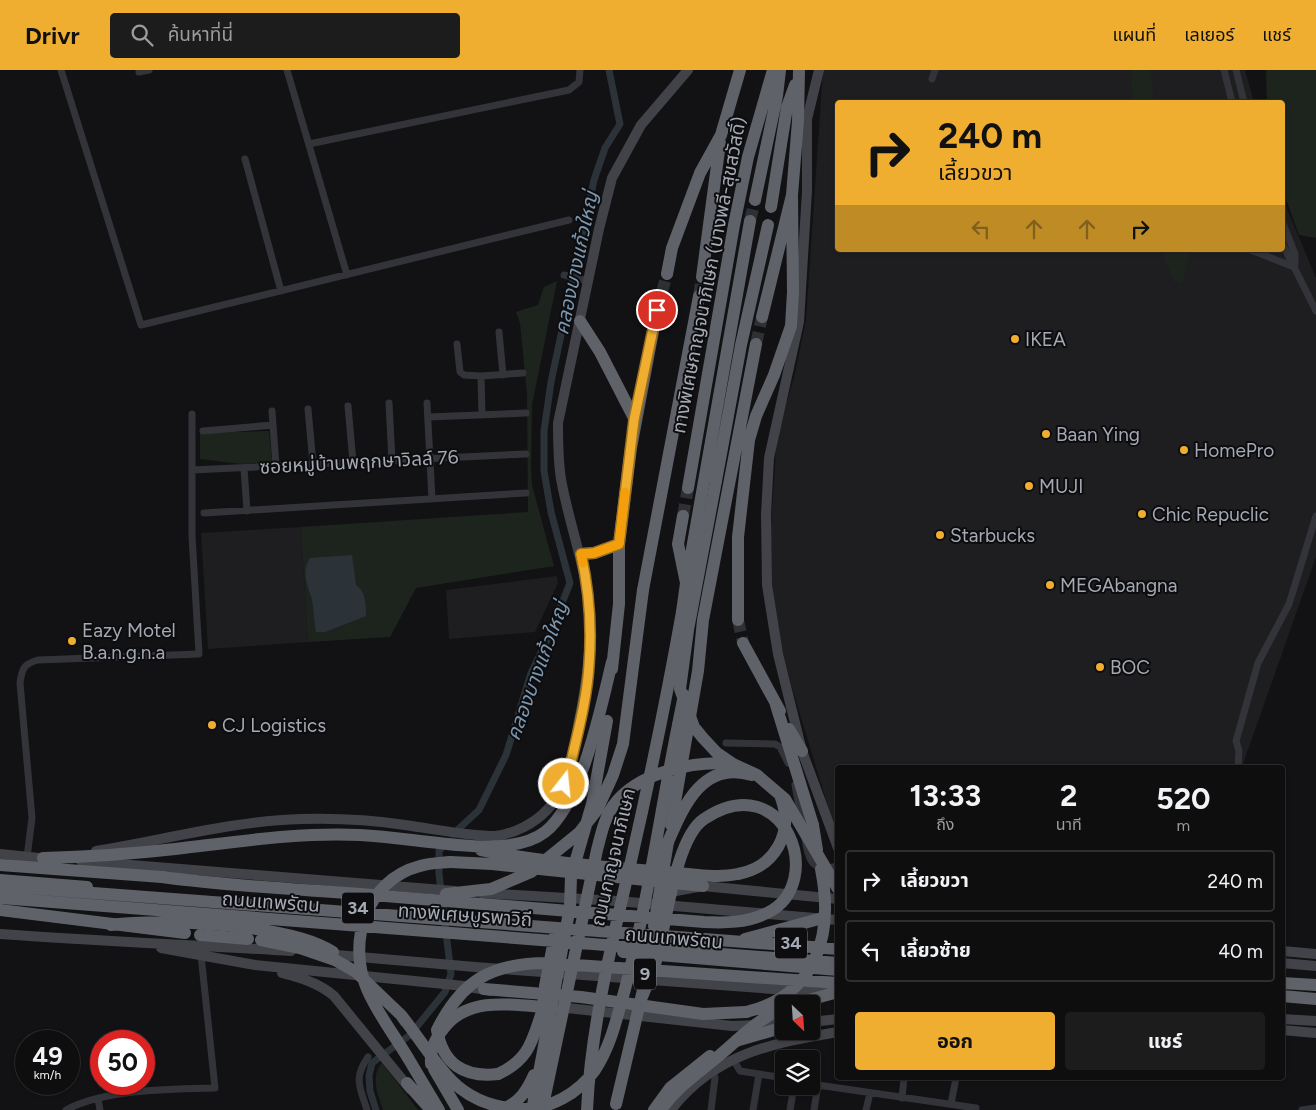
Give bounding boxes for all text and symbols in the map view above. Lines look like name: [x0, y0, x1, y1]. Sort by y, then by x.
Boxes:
search box: [110, 13, 460, 58]
text: Drivr: [25, 21, 80, 50]
icon: search: [128, 21, 156, 49]
text: ค้นหาที่นี่: [168, 23, 233, 46]
text: แผนที่: [1112, 24, 1156, 46]
text: เลเยอร์: [1184, 24, 1234, 46]
text: แชร์: [1262, 24, 1291, 46]
street label: ทางพิเศษกาญจนาภิเษก (บางพลี-สุขสวัสดิ์): [667, 115, 751, 435]
text: 240 m: [938, 115, 1042, 157]
icon: right: [855, 120, 920, 185]
text: เลี้ยวขวา: [938, 159, 1013, 186]
water label: คลองบางแก้วใหญ่: [549, 186, 604, 337]
icon: left: [967, 215, 995, 243]
icon: ahead: [1020, 215, 1048, 243]
icon: ahead: [1073, 215, 1101, 243]
icon: right: [1126, 215, 1154, 243]
pin: [636, 289, 678, 331]
icon: arrive: [643, 296, 671, 324]
place label: IKEA: [1025, 328, 1066, 351]
marker: IKEA: [1009, 333, 1021, 345]
place label: Baan Ying: [1056, 423, 1140, 446]
marker: Baan Ying: [1040, 428, 1052, 440]
place label: HomePro: [1194, 439, 1274, 462]
marker: HomePro: [1178, 444, 1190, 456]
street label: ซอยหมู่บ้านพฤกษาวิลล์ 76: [259, 445, 459, 480]
place label: MUJI: [1039, 475, 1083, 498]
marker: MUJI: [1023, 480, 1035, 492]
place label: Chic Repuclic: [1152, 503, 1269, 526]
marker: Chic Repuclic: [1136, 508, 1148, 520]
place label: Starbucks: [950, 524, 1035, 547]
marker: Starbucks: [934, 529, 946, 541]
place label: MEGAbangna: [1060, 574, 1177, 597]
marker: MEGAbangna: [1044, 579, 1056, 591]
water label: คลองบางแก้วใหญ่: [501, 596, 574, 744]
place label: Eazy Motel B.a.n.g.n.a: [82, 619, 176, 664]
marker: Eazy Motel B.a.n.g.n.a: [66, 635, 78, 647]
place label: BOC: [1110, 656, 1150, 679]
marker: BOC: [1094, 661, 1106, 673]
place label: CJ Logistics: [222, 714, 326, 737]
marker: CJ Logistics: [206, 719, 218, 731]
position arrow: [537, 757, 589, 809]
text: 13:33: [909, 777, 981, 814]
text: 2: [1060, 777, 1077, 814]
text: 520: [1156, 780, 1211, 817]
street label: ถนนกาญจนาภิเษก: [586, 786, 640, 928]
text: ถึง: [936, 815, 954, 834]
text: นาที: [1056, 815, 1082, 834]
text: m: [1177, 816, 1190, 835]
icon: right: [857, 867, 885, 895]
text: เลี้ยวขวา: [900, 869, 969, 892]
text: 240 m: [1208, 870, 1263, 893]
street label: ถนนเทพรัตน: [221, 887, 321, 917]
road number: 34: [342, 892, 374, 924]
street label: ทางพิเศษบูรพาวิถี: [397, 899, 533, 932]
street label: ถนนเทพรัตน: [624, 922, 724, 954]
road number: 34: [775, 928, 807, 958]
icon: left: [857, 937, 885, 965]
text: เลี้ยวซ้าย: [900, 939, 971, 962]
text: 40 m: [1218, 940, 1263, 963]
road number: 9: [634, 959, 656, 990]
north arrow: [775, 995, 820, 1040]
map controls: [775, 995, 820, 1095]
button: ออก: [855, 1012, 1055, 1070]
button: แชร์: [1065, 1012, 1265, 1070]
speed limit sign: 50: [90, 1030, 155, 1095]
text: 49: [32, 1041, 63, 1071]
button: layers: [775, 1050, 820, 1095]
text: km/h: [34, 1068, 61, 1082]

